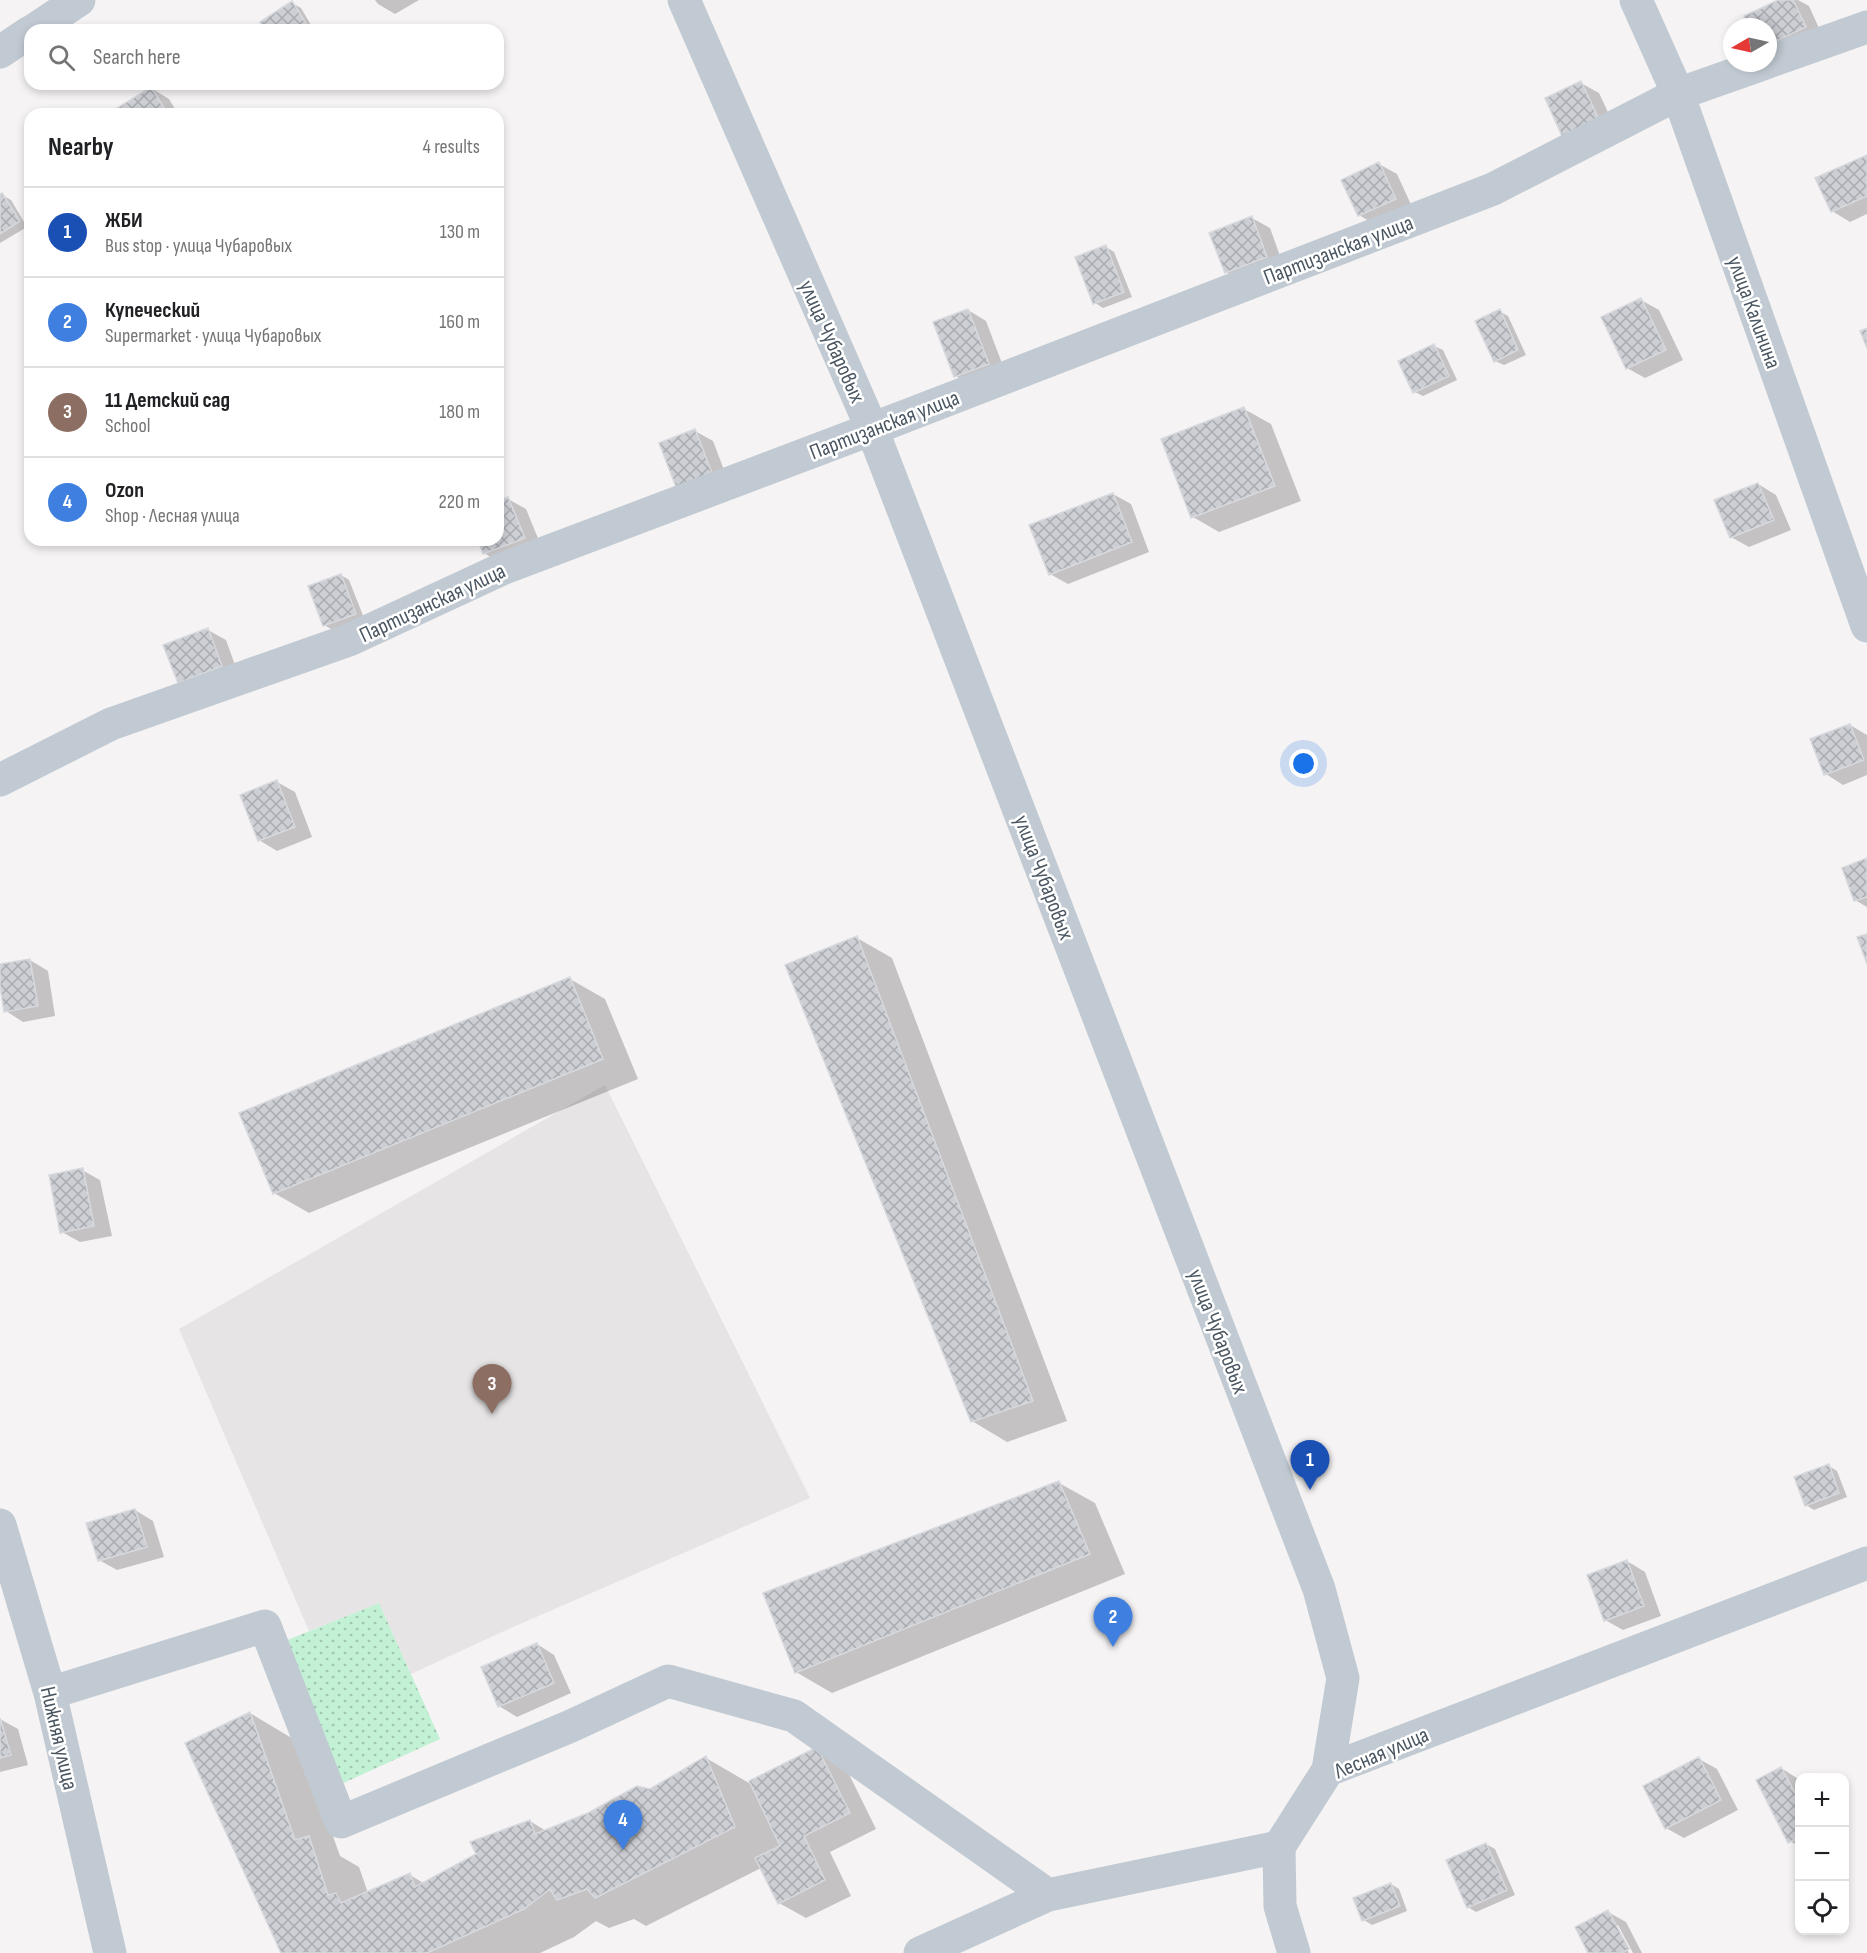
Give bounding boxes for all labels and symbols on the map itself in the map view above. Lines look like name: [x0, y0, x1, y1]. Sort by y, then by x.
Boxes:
north arrow: [1723, 18, 1777, 72]
street label: Партизанская улица: [1260, 209, 1417, 291]
street label: улица Калинина: [1721, 253, 1786, 372]
street label: улица Чубаровых: [793, 276, 871, 408]
street label: Партизанская улица: [806, 384, 963, 466]
street label: Партизанская улица: [355, 558, 510, 649]
your location: [1289, 749, 1318, 778]
street label: улица Чубаровых: [1007, 811, 1080, 944]
street label: улица Чубаровых: [1181, 1265, 1254, 1398]
pin: 3: [472, 1364, 512, 1414]
pin: 1: [1290, 1440, 1330, 1490]
pin: 2: [1094, 1598, 1132, 1647]
street label: Нижняя улица: [34, 1684, 84, 1793]
street label: Лесная улица: [1329, 1721, 1433, 1786]
pin: 4: [604, 1800, 642, 1850]

